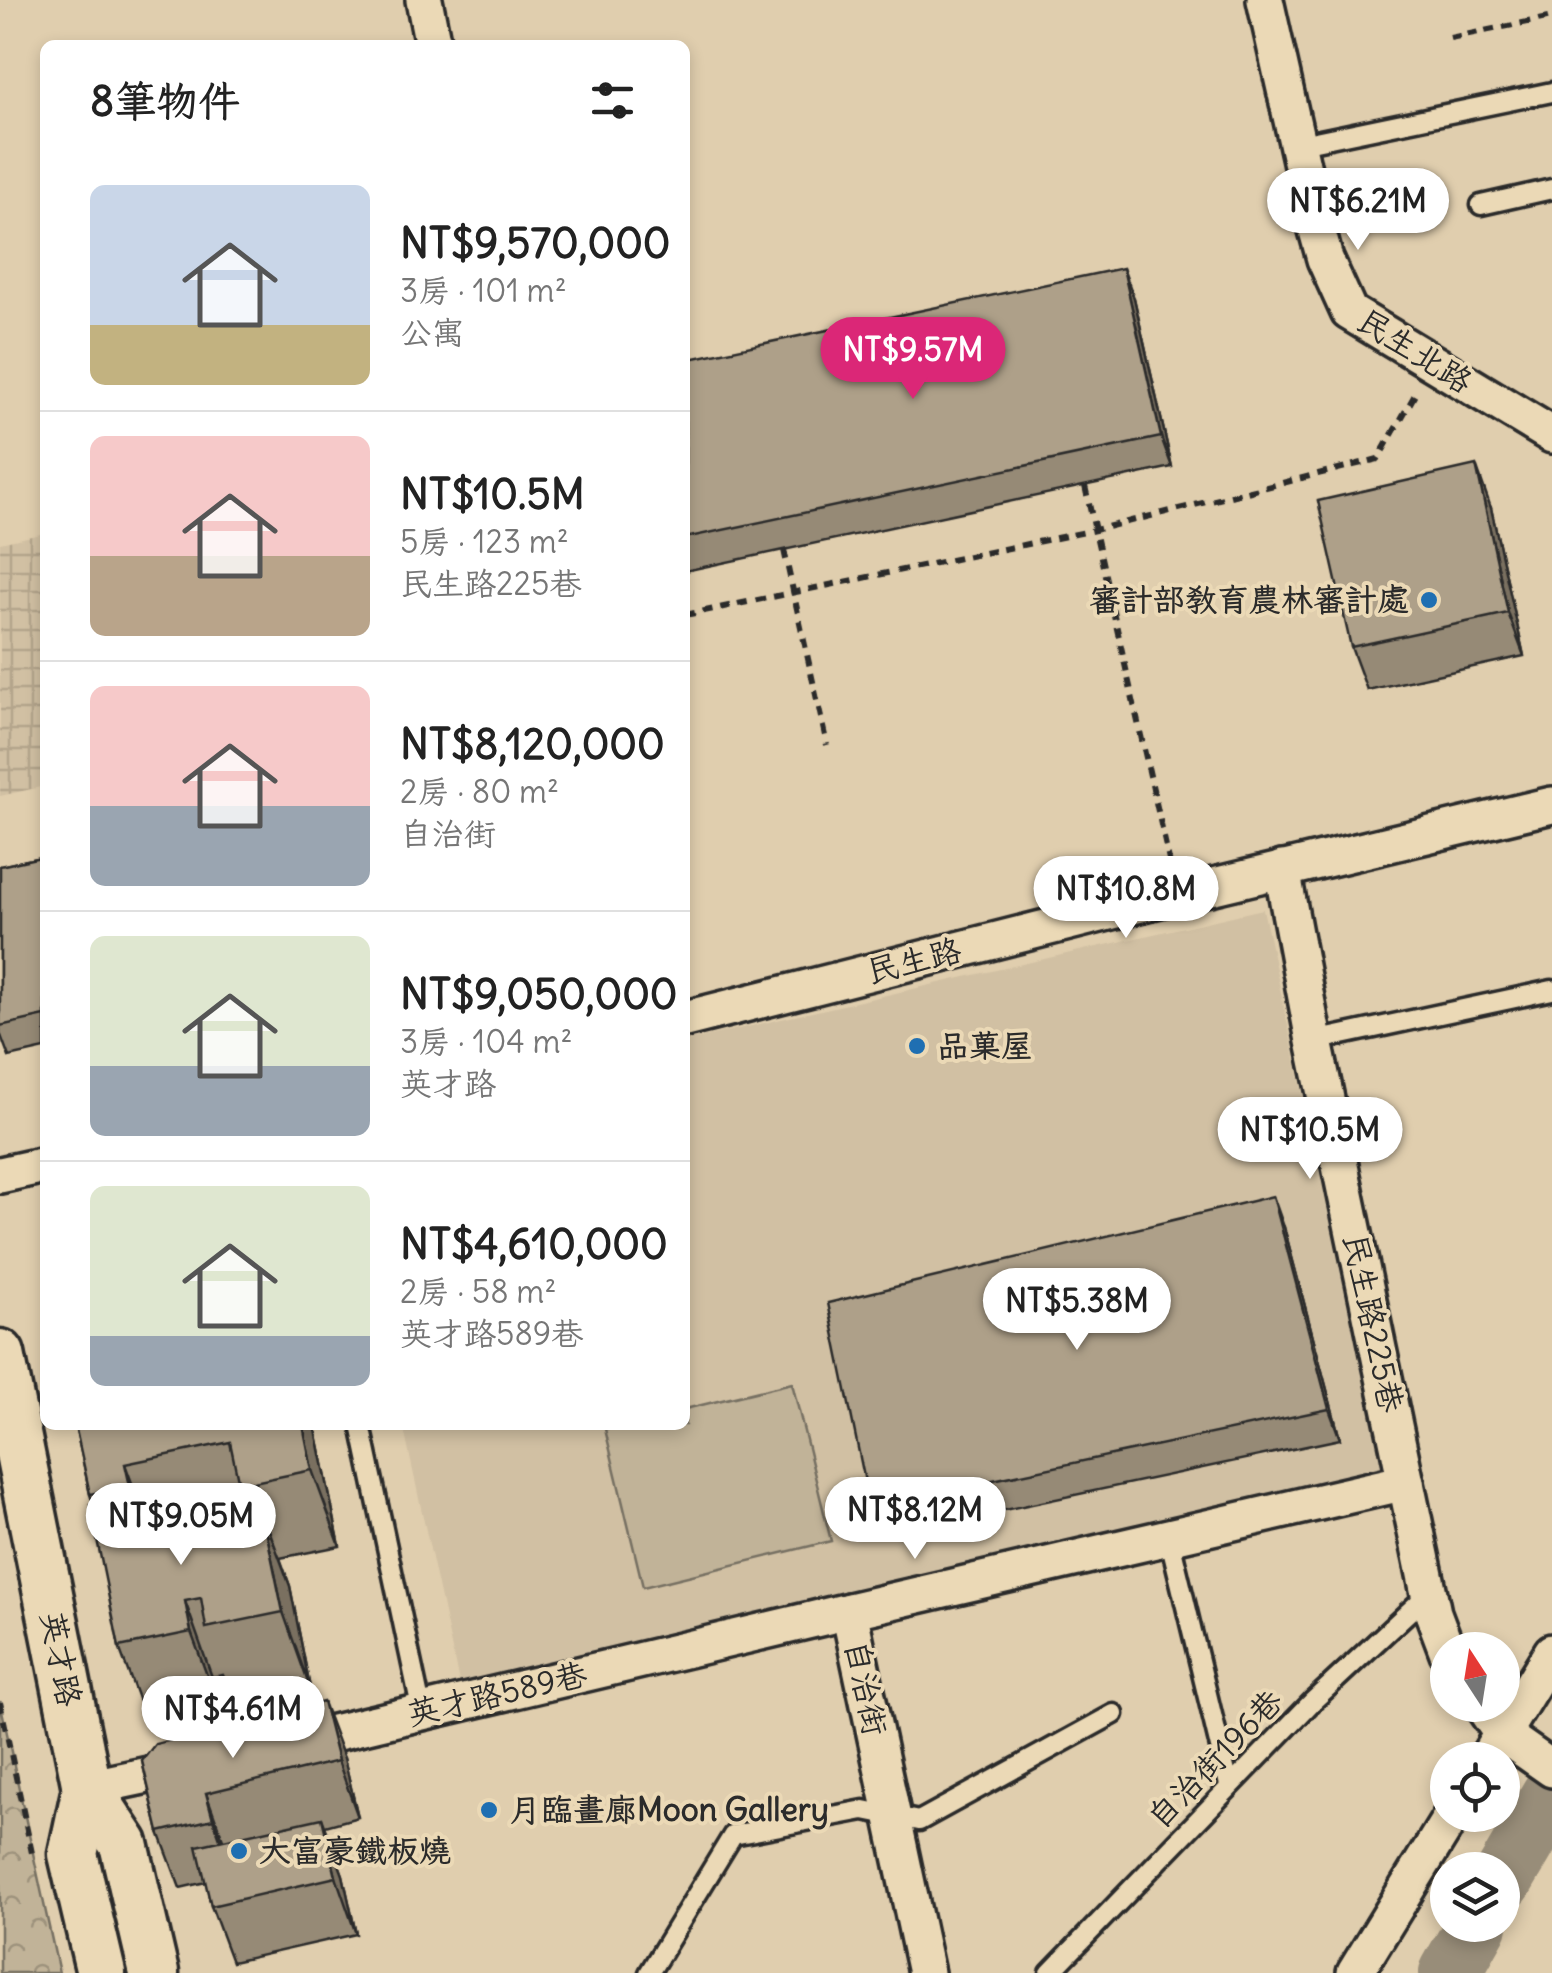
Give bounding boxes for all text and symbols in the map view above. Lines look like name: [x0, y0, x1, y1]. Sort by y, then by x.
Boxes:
icon: filters: [585, 73, 640, 128]
text: 8筆物件: [90, 75, 240, 127]
pin: NT$6.21M: [1255, 168, 1461, 253]
text: NT$6.21M: [1289, 180, 1427, 221]
text: NT$9,570,000: [400, 217, 670, 269]
icon: home: [170, 225, 290, 345]
text: 3房 · 101 m²: [400, 270, 567, 311]
street label: 民生北路: [1350, 299, 1480, 402]
text: 公寓: [400, 312, 464, 353]
pin: NT$9.57M: [810, 317, 1016, 402]
text: NT$9.57M: [843, 329, 984, 370]
text: NT$10.5M: [400, 468, 585, 520]
icon: home: [170, 476, 290, 596]
text: 5房 · 123 m²: [400, 521, 569, 562]
text: 民生路225巷: [400, 563, 581, 604]
place label: 審計部教育農林審計處: [1089, 579, 1409, 620]
marker: 審計部教育農林審計處: [1418, 589, 1440, 611]
text: NT$8,120,000: [400, 718, 665, 770]
icon: home: [170, 726, 290, 846]
text: 2房 · 80 m²: [400, 771, 559, 812]
text: 自治街: [400, 813, 496, 854]
pin: NT$10.8M: [1023, 856, 1229, 941]
text: NT$10.8M: [1056, 868, 1196, 909]
street label: 民生路: [862, 929, 965, 992]
text: NT$9,050,000: [400, 968, 678, 1020]
icon: home: [170, 976, 290, 1096]
text: 3房 · 104 m²: [400, 1021, 572, 1062]
place label: 品菓屋: [937, 1025, 1033, 1066]
marker: 品菓屋: [906, 1035, 928, 1057]
text: 英才路: [400, 1063, 496, 1104]
pin: NT$10.5M: [1207, 1097, 1413, 1182]
text: NT$10.5M: [1240, 1109, 1380, 1150]
text: NT$4,610,000: [400, 1218, 668, 1270]
icon: home: [170, 1226, 290, 1346]
street label: 民生路225巷: [1335, 1230, 1412, 1416]
pin: NT$5.38M: [974, 1268, 1180, 1353]
text: 2房 · 58 m²: [400, 1271, 556, 1312]
text: NT$5.38M: [1005, 1280, 1149, 1321]
text: 英才路589巷: [400, 1313, 583, 1354]
pin: NT$8.12M: [812, 1477, 1018, 1562]
pin: NT$9.05M: [78, 1483, 284, 1568]
text: NT$8.12M: [847, 1489, 983, 1530]
text: NT$9.05M: [108, 1495, 254, 1536]
street label: 英才路: [32, 1608, 91, 1710]
north arrow: [1430, 1632, 1520, 1722]
map controls: [1430, 1632, 1520, 1942]
street label: 自治街: [836, 1637, 897, 1739]
street label: 英才路589巷: [403, 1653, 591, 1734]
pin: NT$4.61M: [130, 1676, 336, 1761]
street label: 自治街196巷: [1138, 1681, 1291, 1837]
text: NT$4.61M: [164, 1688, 302, 1729]
button: locate: [1430, 1742, 1520, 1832]
place label: 月臨畫廊Moon Gallery: [509, 1789, 829, 1830]
marker: 月臨畫廊Moon Gallery: [478, 1799, 500, 1821]
place label: 大富豪鐵板燒: [259, 1830, 451, 1871]
marker: 大富豪鐵板燒: [228, 1840, 250, 1862]
button: layers: [1430, 1852, 1520, 1942]

